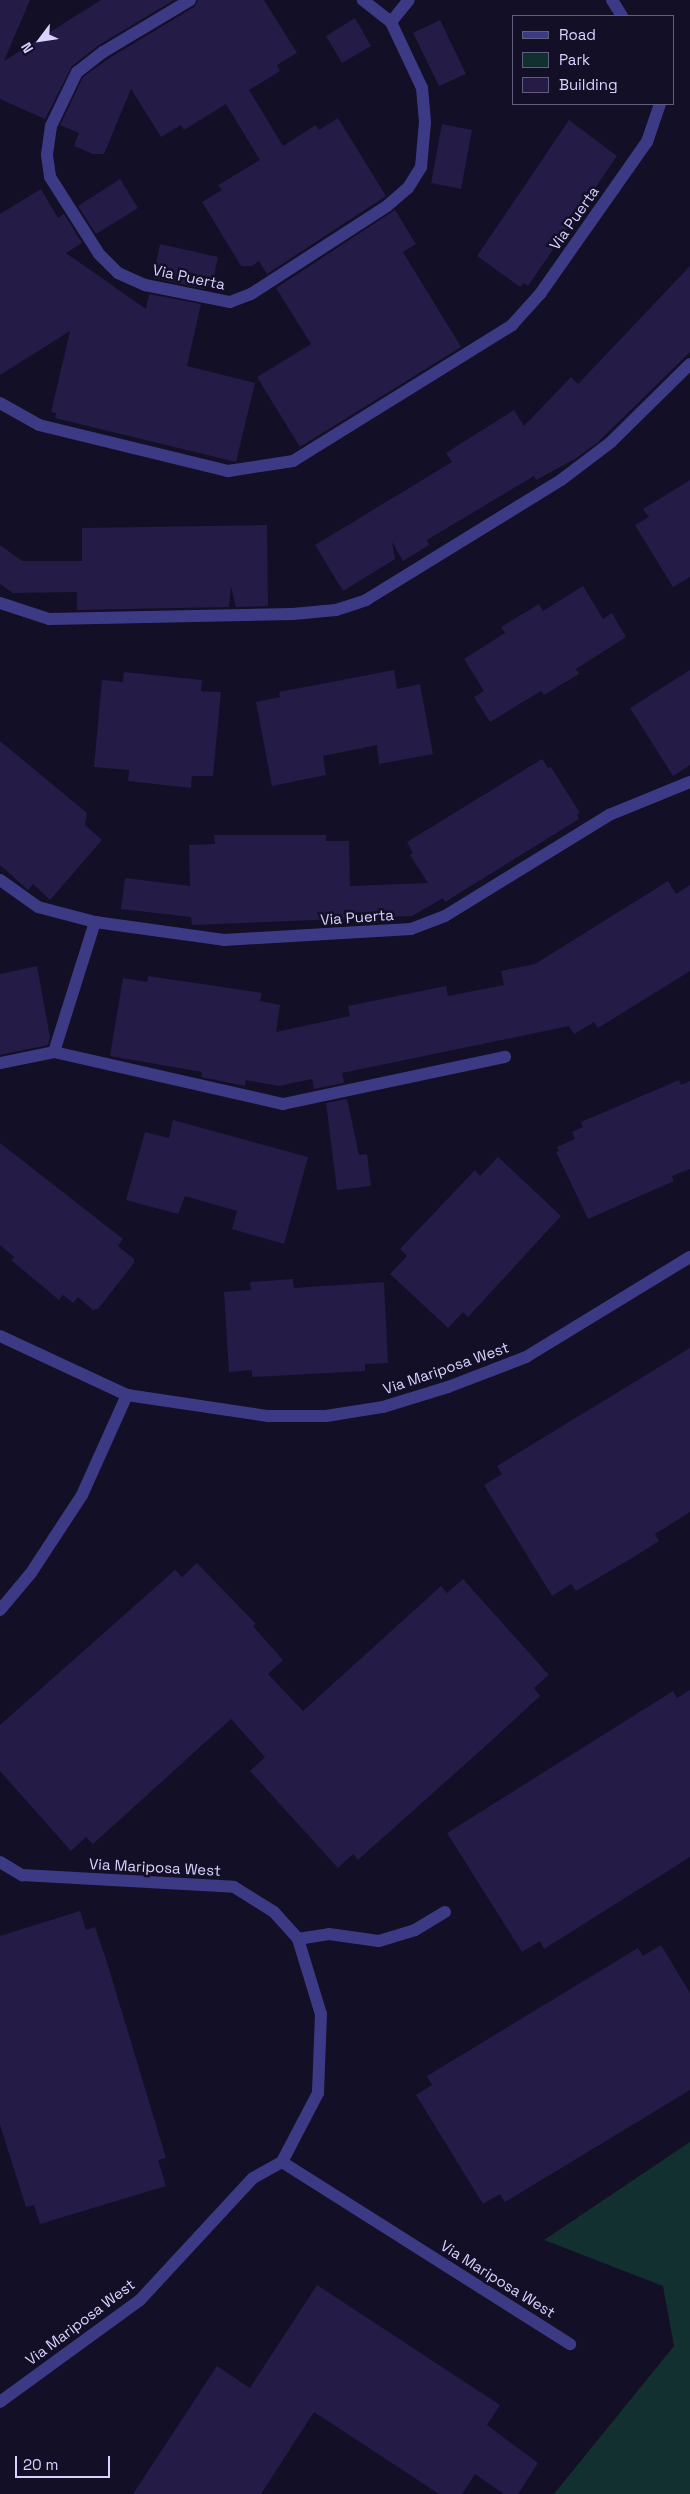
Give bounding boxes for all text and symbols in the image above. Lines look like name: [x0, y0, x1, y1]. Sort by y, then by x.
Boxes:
north arrow: [15, 15, 65, 65]
legend: [512, 15, 675, 105]
text: Road: [559, 25, 596, 44]
text: N: [17, 39, 37, 56]
text: Park: [559, 50, 590, 69]
text: Building: [559, 75, 618, 94]
street label: Via Puerta: [546, 183, 602, 253]
street label: Via Puerta: [151, 261, 227, 293]
street label: Via Puerta: [320, 905, 394, 929]
street label: Via Mariposa West: [381, 1338, 511, 1398]
street label: Via Mariposa West: [89, 1855, 221, 1879]
street label: Via Mariposa West: [437, 2236, 559, 2322]
street label: Via Mariposa West: [22, 2275, 138, 2369]
scale bar: [18, 2446, 112, 2478]
text: 20 m: [23, 2455, 58, 2474]

